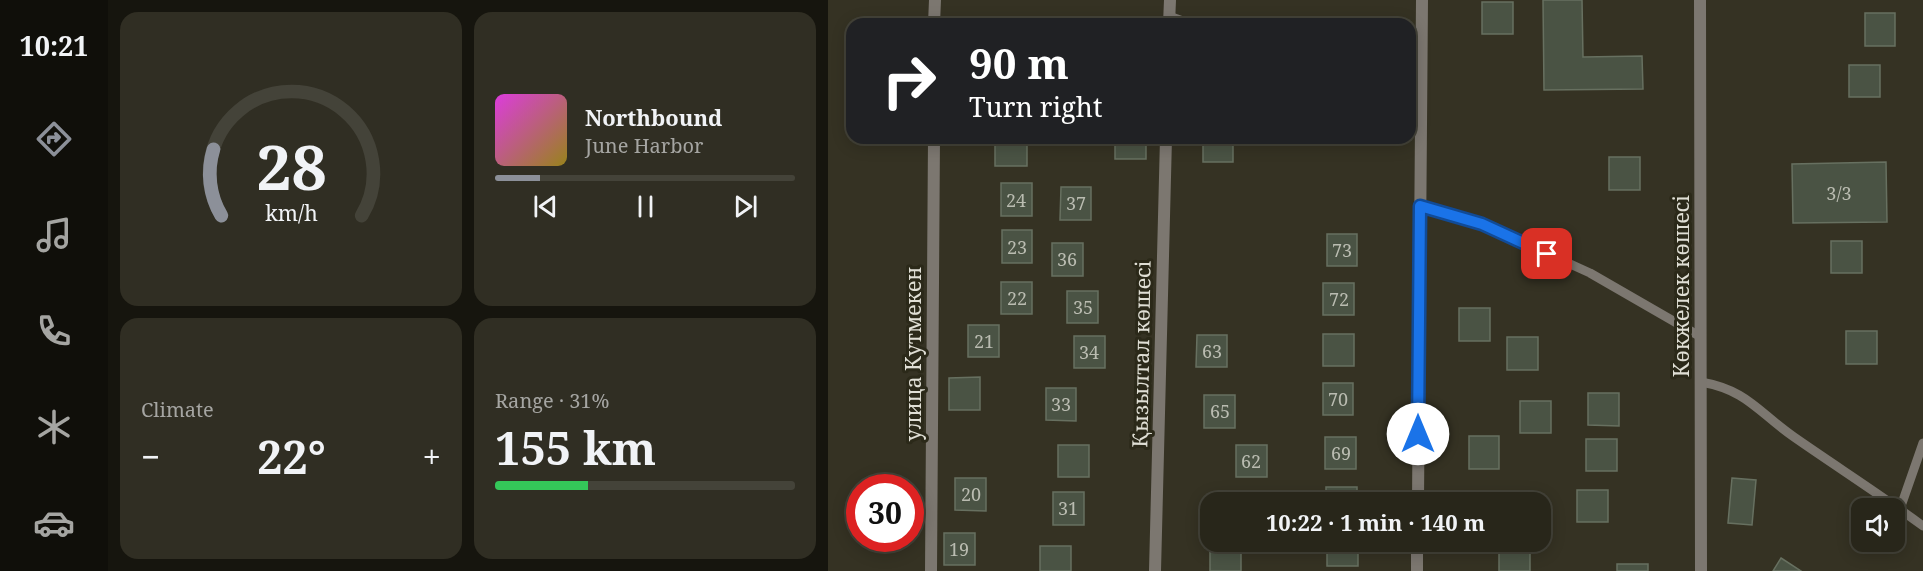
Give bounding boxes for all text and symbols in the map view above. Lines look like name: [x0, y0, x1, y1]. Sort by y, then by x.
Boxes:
text: 10:21: [19, 27, 89, 64]
text: 90 m: [969, 34, 1069, 91]
icon: right: [870, 42, 948, 120]
text: Turn right: [969, 88, 1102, 125]
text: Northbound: [585, 102, 722, 132]
icon: directions: [33, 118, 75, 160]
text: 28: [256, 123, 326, 208]
text: June Harbor: [585, 132, 703, 159]
house number: 3/3: [1826, 181, 1852, 205]
house number: 24: [1006, 188, 1026, 212]
icon: previous: [529, 190, 562, 223]
icon: pause: [629, 190, 662, 223]
icon: next: [729, 190, 762, 223]
house number: 37: [1066, 191, 1086, 215]
street label: Көкжелек көшесі: [1667, 195, 1695, 377]
text: km/h: [265, 198, 318, 227]
icon: music: [33, 214, 75, 256]
pin: [1521, 228, 1572, 279]
house number: 23: [1007, 235, 1027, 259]
icon: arrive: [1530, 237, 1563, 270]
house number: 73: [1332, 238, 1352, 262]
house number: 36: [1057, 247, 1077, 271]
street label: Қызылтал көшесі: [1125, 260, 1157, 448]
street label: улица Кутмекен: [899, 267, 927, 441]
house number: 22: [1007, 286, 1027, 310]
house number: 72: [1329, 287, 1349, 311]
house number: 35: [1073, 295, 1093, 319]
icon: phone: [33, 310, 75, 352]
house number: 21: [974, 329, 994, 353]
house number: 63: [1202, 339, 1222, 363]
house number: 34: [1079, 340, 1099, 364]
text: Range · 31%: [495, 387, 609, 414]
house number: 70: [1328, 387, 1348, 411]
house number: 33: [1051, 392, 1071, 416]
text: Climate: [141, 396, 214, 423]
house number: 65: [1210, 399, 1230, 423]
position arrow: [1386, 402, 1450, 466]
icon: climate: [33, 406, 75, 448]
text: 155 km: [495, 417, 656, 478]
text: 22°: [257, 426, 326, 487]
text: −: [141, 434, 160, 479]
text: +: [423, 434, 441, 479]
house number: 69: [1331, 441, 1351, 465]
house number: 62: [1241, 449, 1261, 473]
speed limit sign: 30: [846, 474, 924, 552]
house number: 20: [961, 482, 981, 506]
house number: 31: [1058, 496, 1078, 520]
map controls: [1851, 498, 1905, 552]
button: sound: [1851, 498, 1905, 552]
icon: car: [33, 502, 75, 544]
text: 10:22 · 1 min · 140 m: [1266, 507, 1485, 537]
house number: 19: [949, 537, 969, 561]

